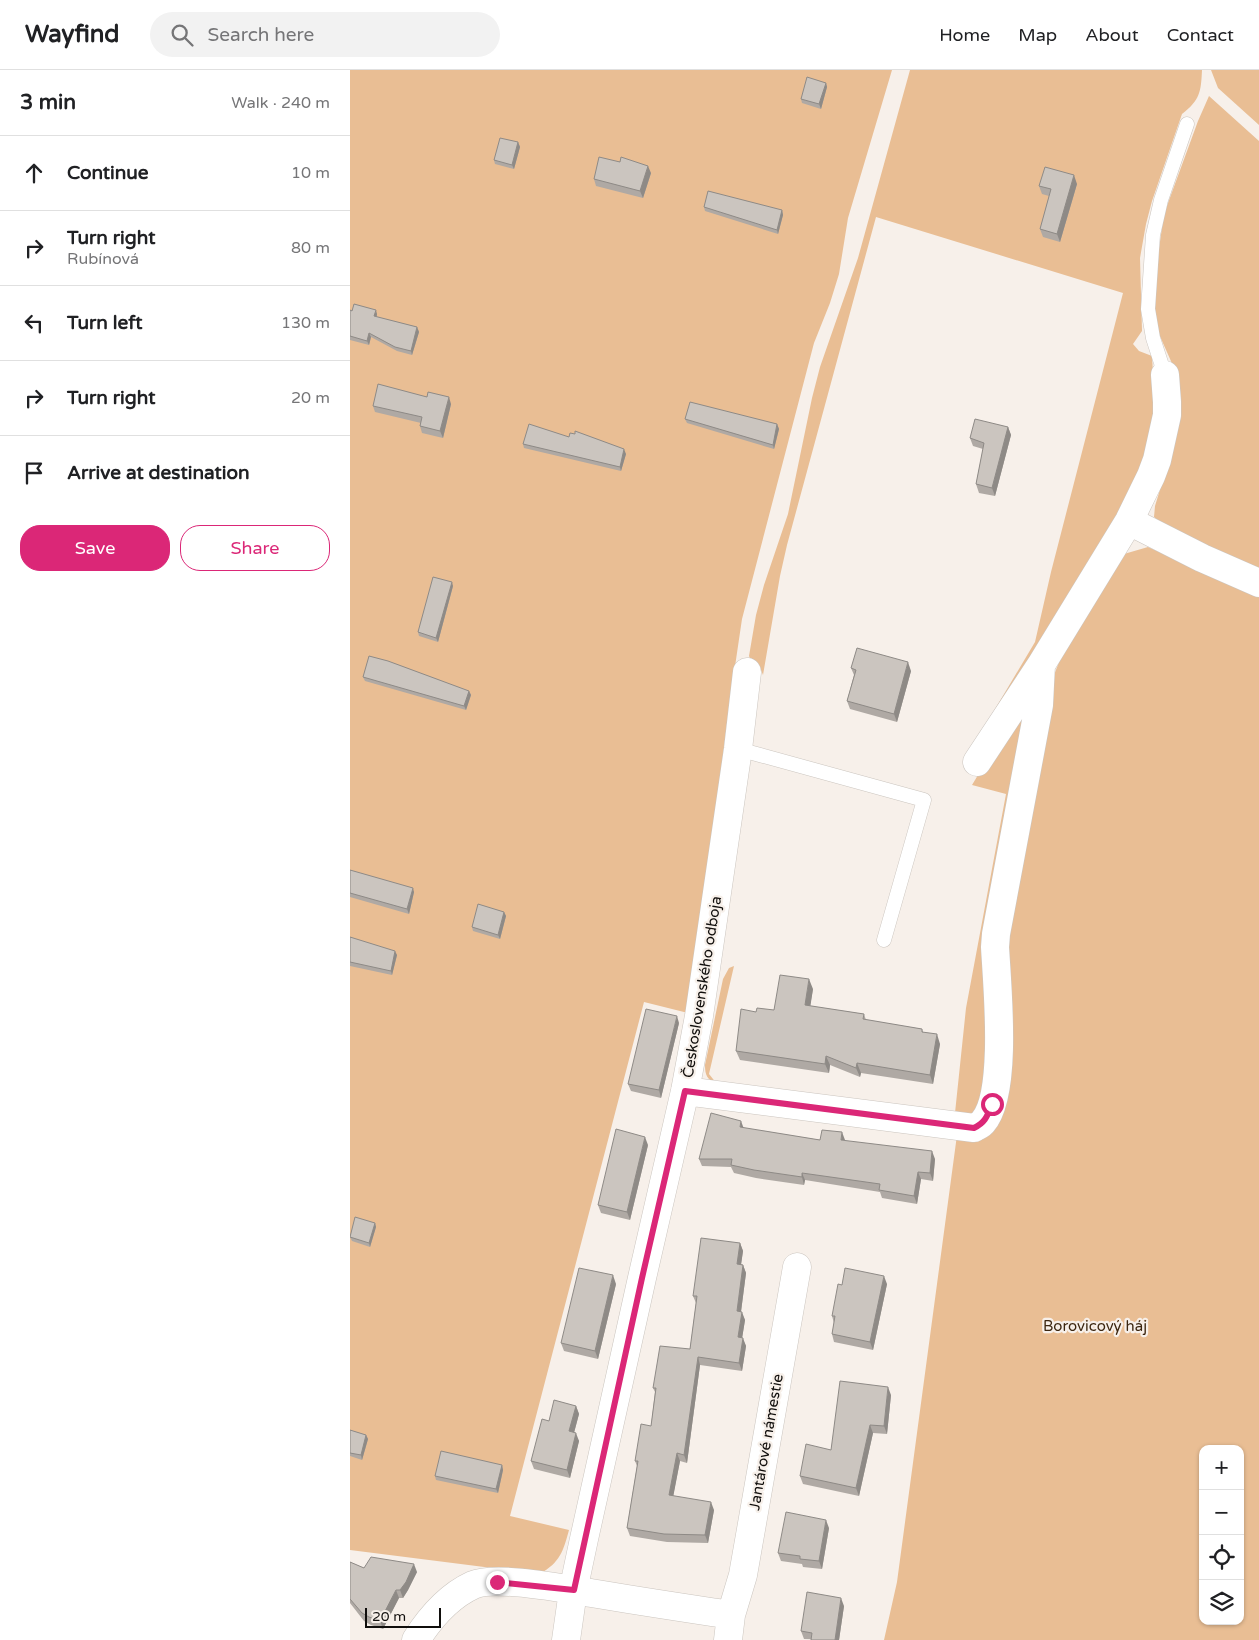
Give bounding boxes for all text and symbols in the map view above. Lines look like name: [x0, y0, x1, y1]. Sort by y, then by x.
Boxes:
search box: [150, 12, 500, 57]
text: Wayfind: [25, 20, 120, 49]
icon: search: [168, 21, 196, 49]
text: Search here: [208, 24, 314, 46]
text: Home: [939, 24, 990, 46]
text: Map: [1018, 24, 1057, 46]
text: About: [1085, 24, 1139, 46]
text: Contact: [1167, 24, 1234, 46]
text: 3 min: [20, 90, 76, 115]
text: Walk · 240 m: [231, 93, 330, 113]
icon: ahead: [20, 159, 48, 187]
text: Continue: [67, 162, 149, 184]
text: 10 m: [291, 163, 330, 183]
text: Turn right: [67, 227, 155, 249]
icon: right: [20, 234, 48, 262]
text: 80 m: [291, 238, 330, 258]
text: Rubínová: [67, 249, 139, 269]
icon: left: [20, 309, 48, 337]
text: Turn left: [67, 312, 143, 334]
text: 130 m: [281, 313, 330, 333]
icon: right: [20, 384, 48, 412]
text: Turn right: [67, 387, 155, 409]
text: 20 m: [291, 388, 330, 408]
icon: arrive: [20, 459, 48, 487]
text: Arrive at destination: [67, 462, 250, 484]
button: Save: [20, 525, 170, 571]
button: Share: [180, 525, 330, 571]
street label: Československého odboja: [679, 895, 725, 1079]
route start: [981, 1093, 1004, 1116]
park label: Borovicový háj: [1043, 1317, 1147, 1335]
street label: Jantárové námestie: [745, 1372, 787, 1512]
map controls: [1199, 1445, 1244, 1625]
button: +: [1199, 1445, 1244, 1490]
button: −: [1199, 1490, 1244, 1535]
button: locate: [1199, 1535, 1244, 1580]
route end: [486, 1571, 509, 1594]
button: layers: [1199, 1580, 1244, 1625]
scale bar: [365, 1605, 441, 1628]
text: 20 m: [372, 1608, 406, 1625]

